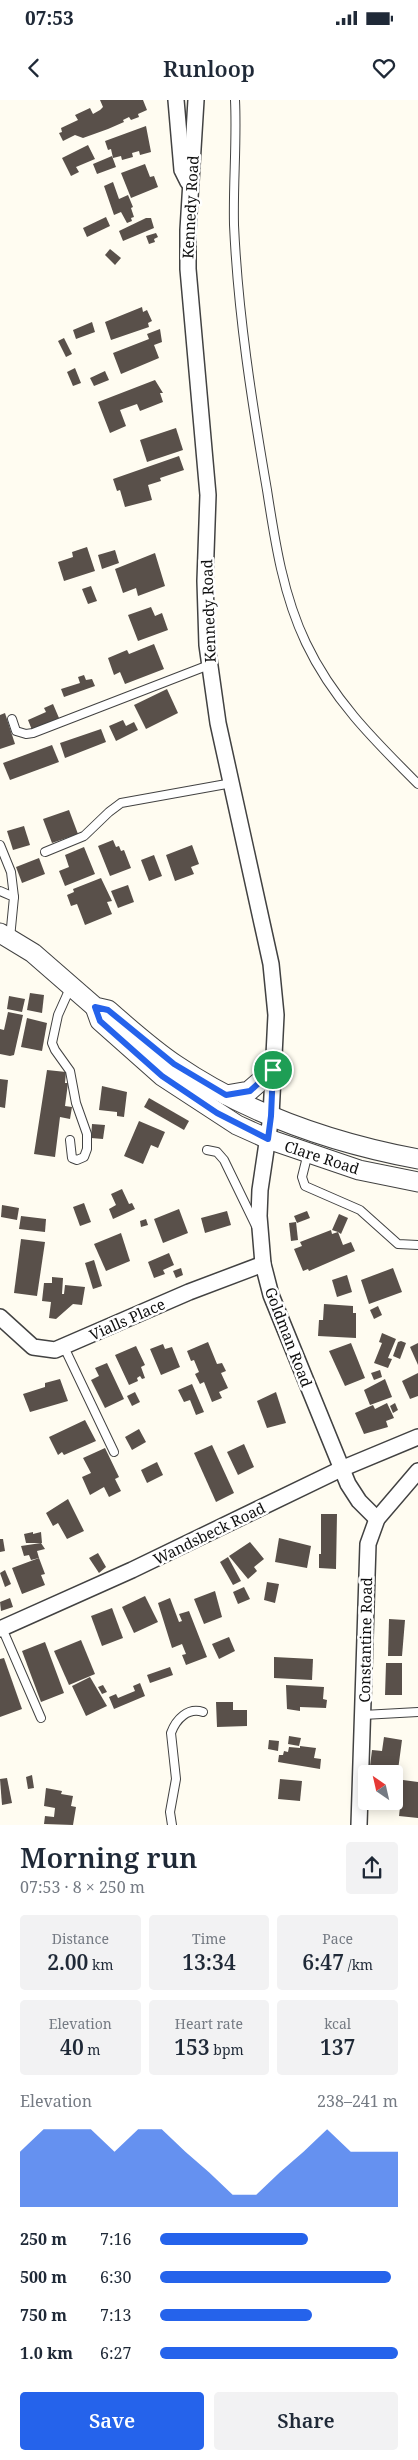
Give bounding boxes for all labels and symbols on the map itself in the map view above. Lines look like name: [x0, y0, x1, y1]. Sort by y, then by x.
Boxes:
street label: Kennedy Road: [177, 155, 203, 259]
street label: Kennedy Road: [196, 559, 220, 663]
pin: [252, 1049, 294, 1091]
street label: Clare Road: [282, 1136, 362, 1178]
street label: Goldman Road: [261, 1284, 317, 1390]
street label: Vialls Place: [86, 1293, 168, 1345]
street label: Wandsbeck Road: [150, 1497, 268, 1569]
street label: Constantine Road: [354, 1577, 376, 1703]
north arrow: [358, 1765, 402, 1810]

